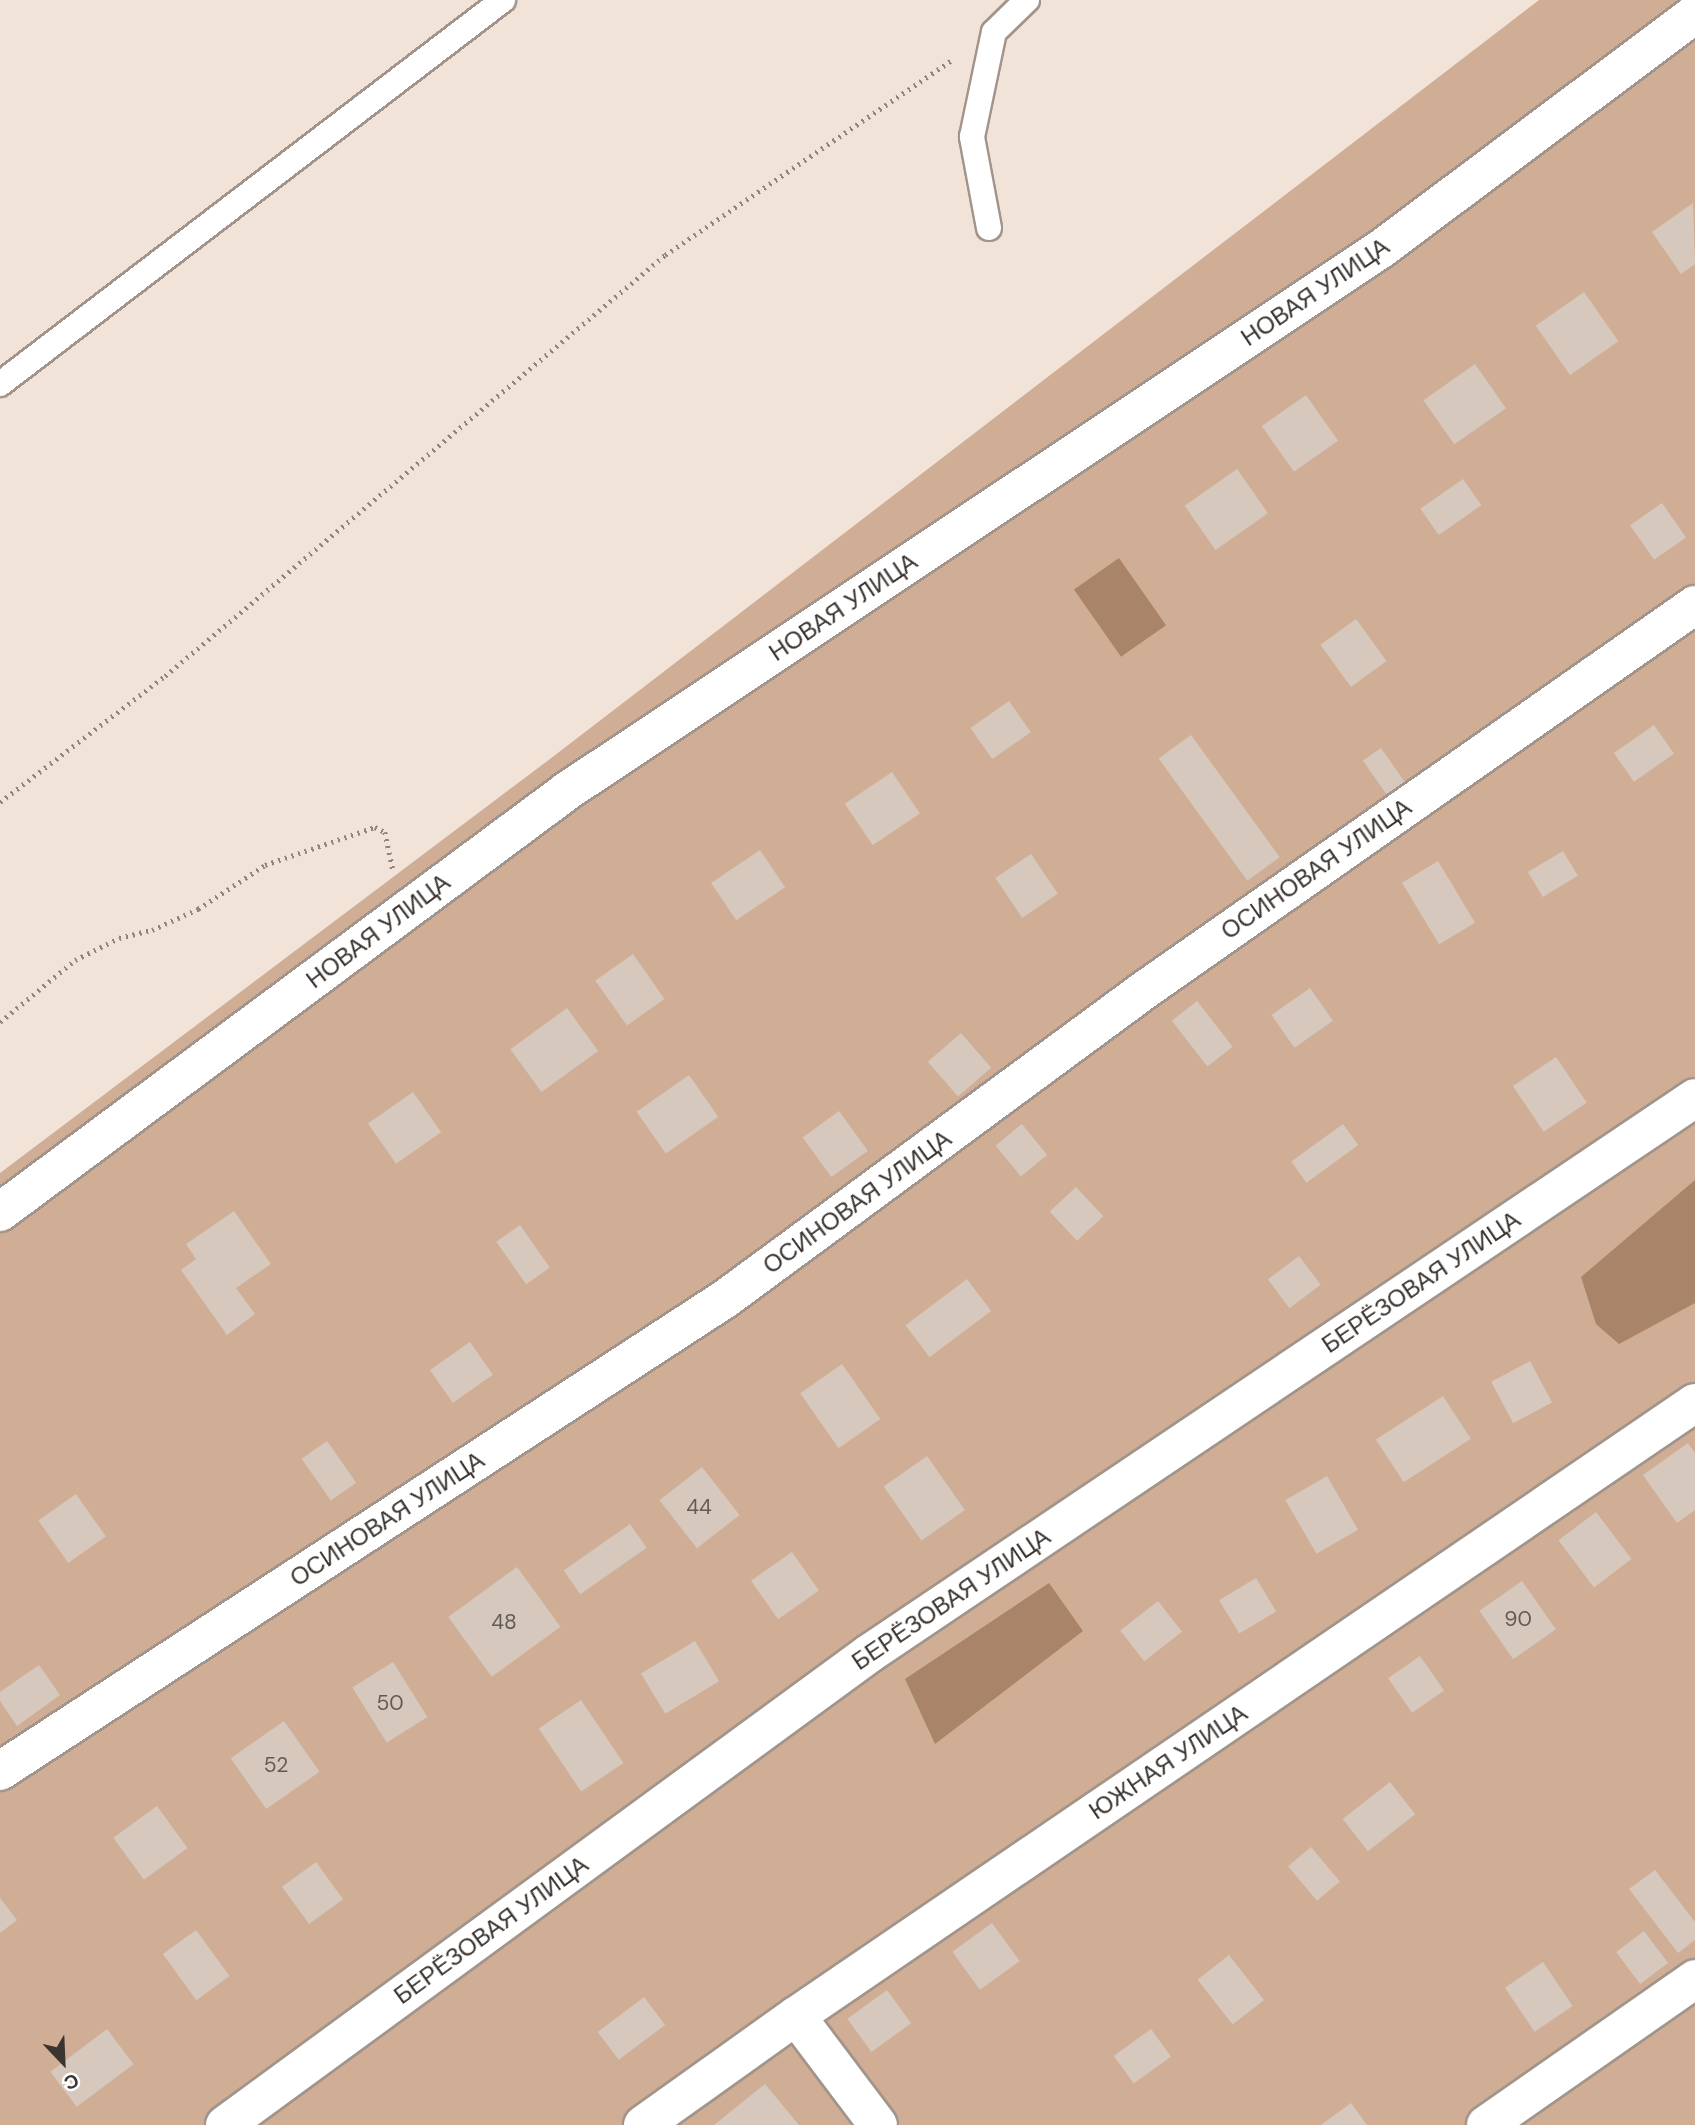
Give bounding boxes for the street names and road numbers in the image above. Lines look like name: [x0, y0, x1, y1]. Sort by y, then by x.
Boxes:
street label: НОВАЯ УЛИЦА: [1236, 232, 1394, 352]
street label: НОВАЯ УЛИЦА: [764, 547, 922, 667]
street label: ОСИНОВАЯ УЛИЦА: [1215, 793, 1417, 945]
street label: НОВАЯ УЛИЦА: [301, 868, 455, 994]
street label: ОСИНОВАЯ УЛИЦА: [757, 1124, 957, 1280]
street label: БЕРЁЗОВАЯ УЛИЦА: [1316, 1205, 1526, 1359]
street label: ОСИНОВАЯ УЛИЦА: [285, 1446, 489, 1592]
street label: БЕРЁЗОВАЯ УЛИЦА: [846, 1522, 1056, 1676]
street label: ЮЖНАЯ УЛИЦА: [1084, 1699, 1252, 1825]
street label: БЕРЁЗОВАЯ УЛИЦА: [388, 1850, 594, 2010]

